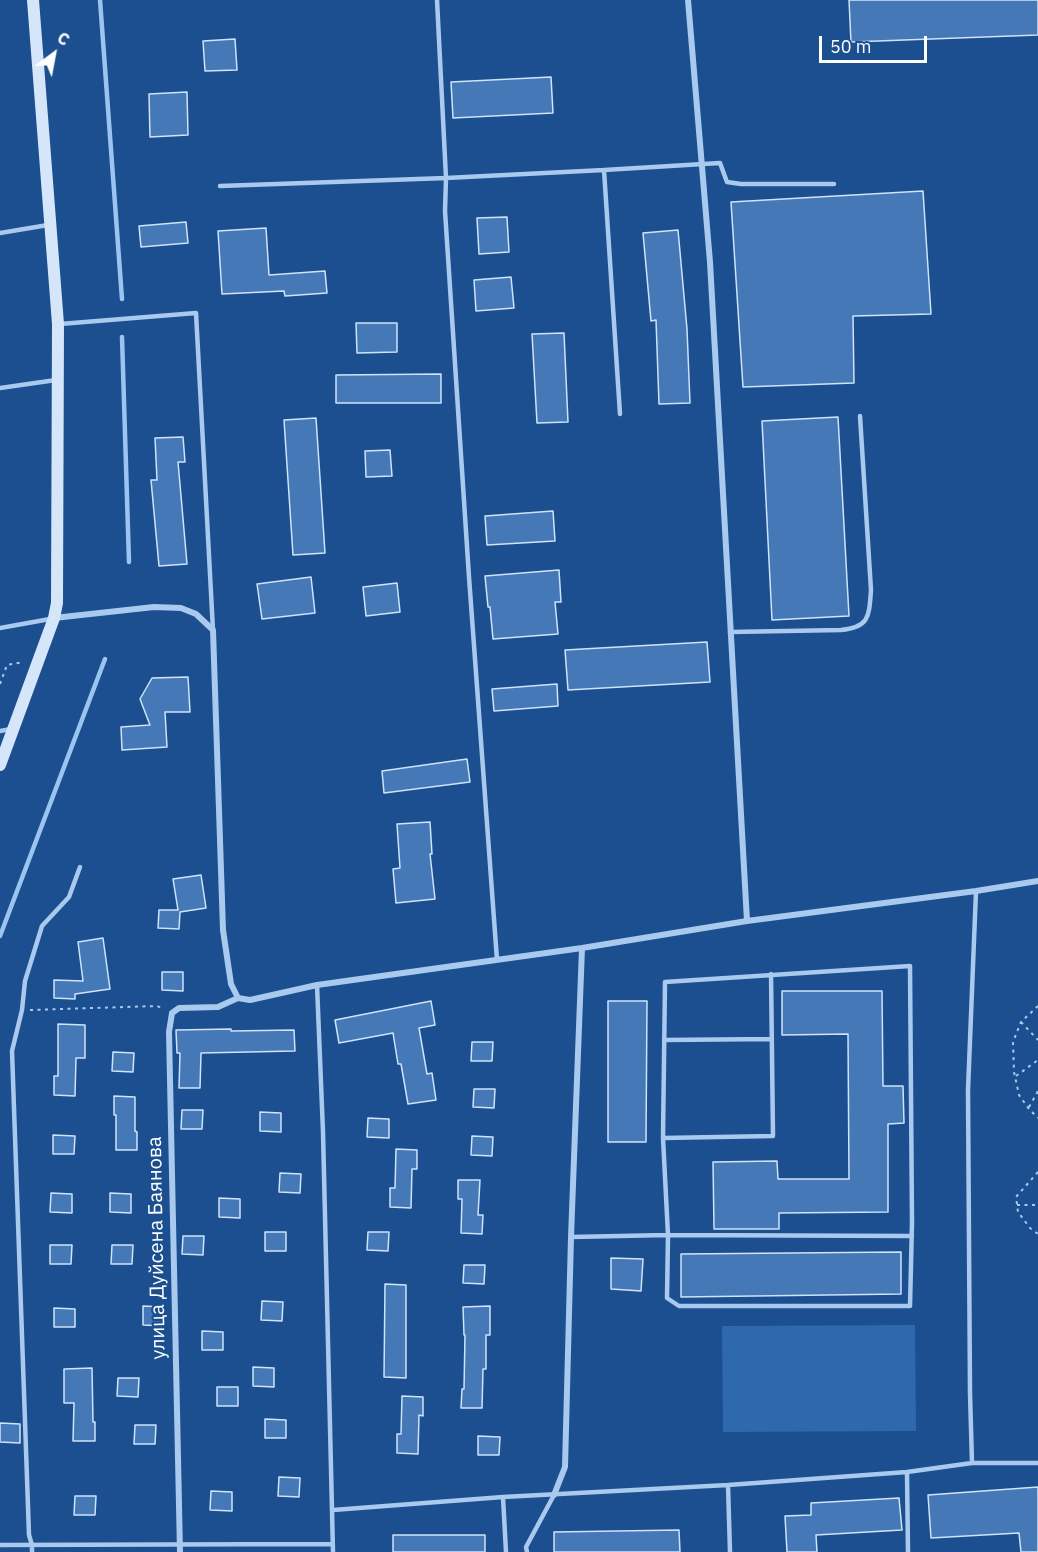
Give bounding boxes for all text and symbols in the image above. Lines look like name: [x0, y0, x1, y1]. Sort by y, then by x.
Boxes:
north arrow: [24, 24, 84, 84]
scale bar: [822, 24, 930, 62]
text: С: [54, 27, 73, 50]
text: 50 m: [830, 35, 872, 58]
street label: улица Дуйсена Баянова: [143, 1136, 171, 1360]

